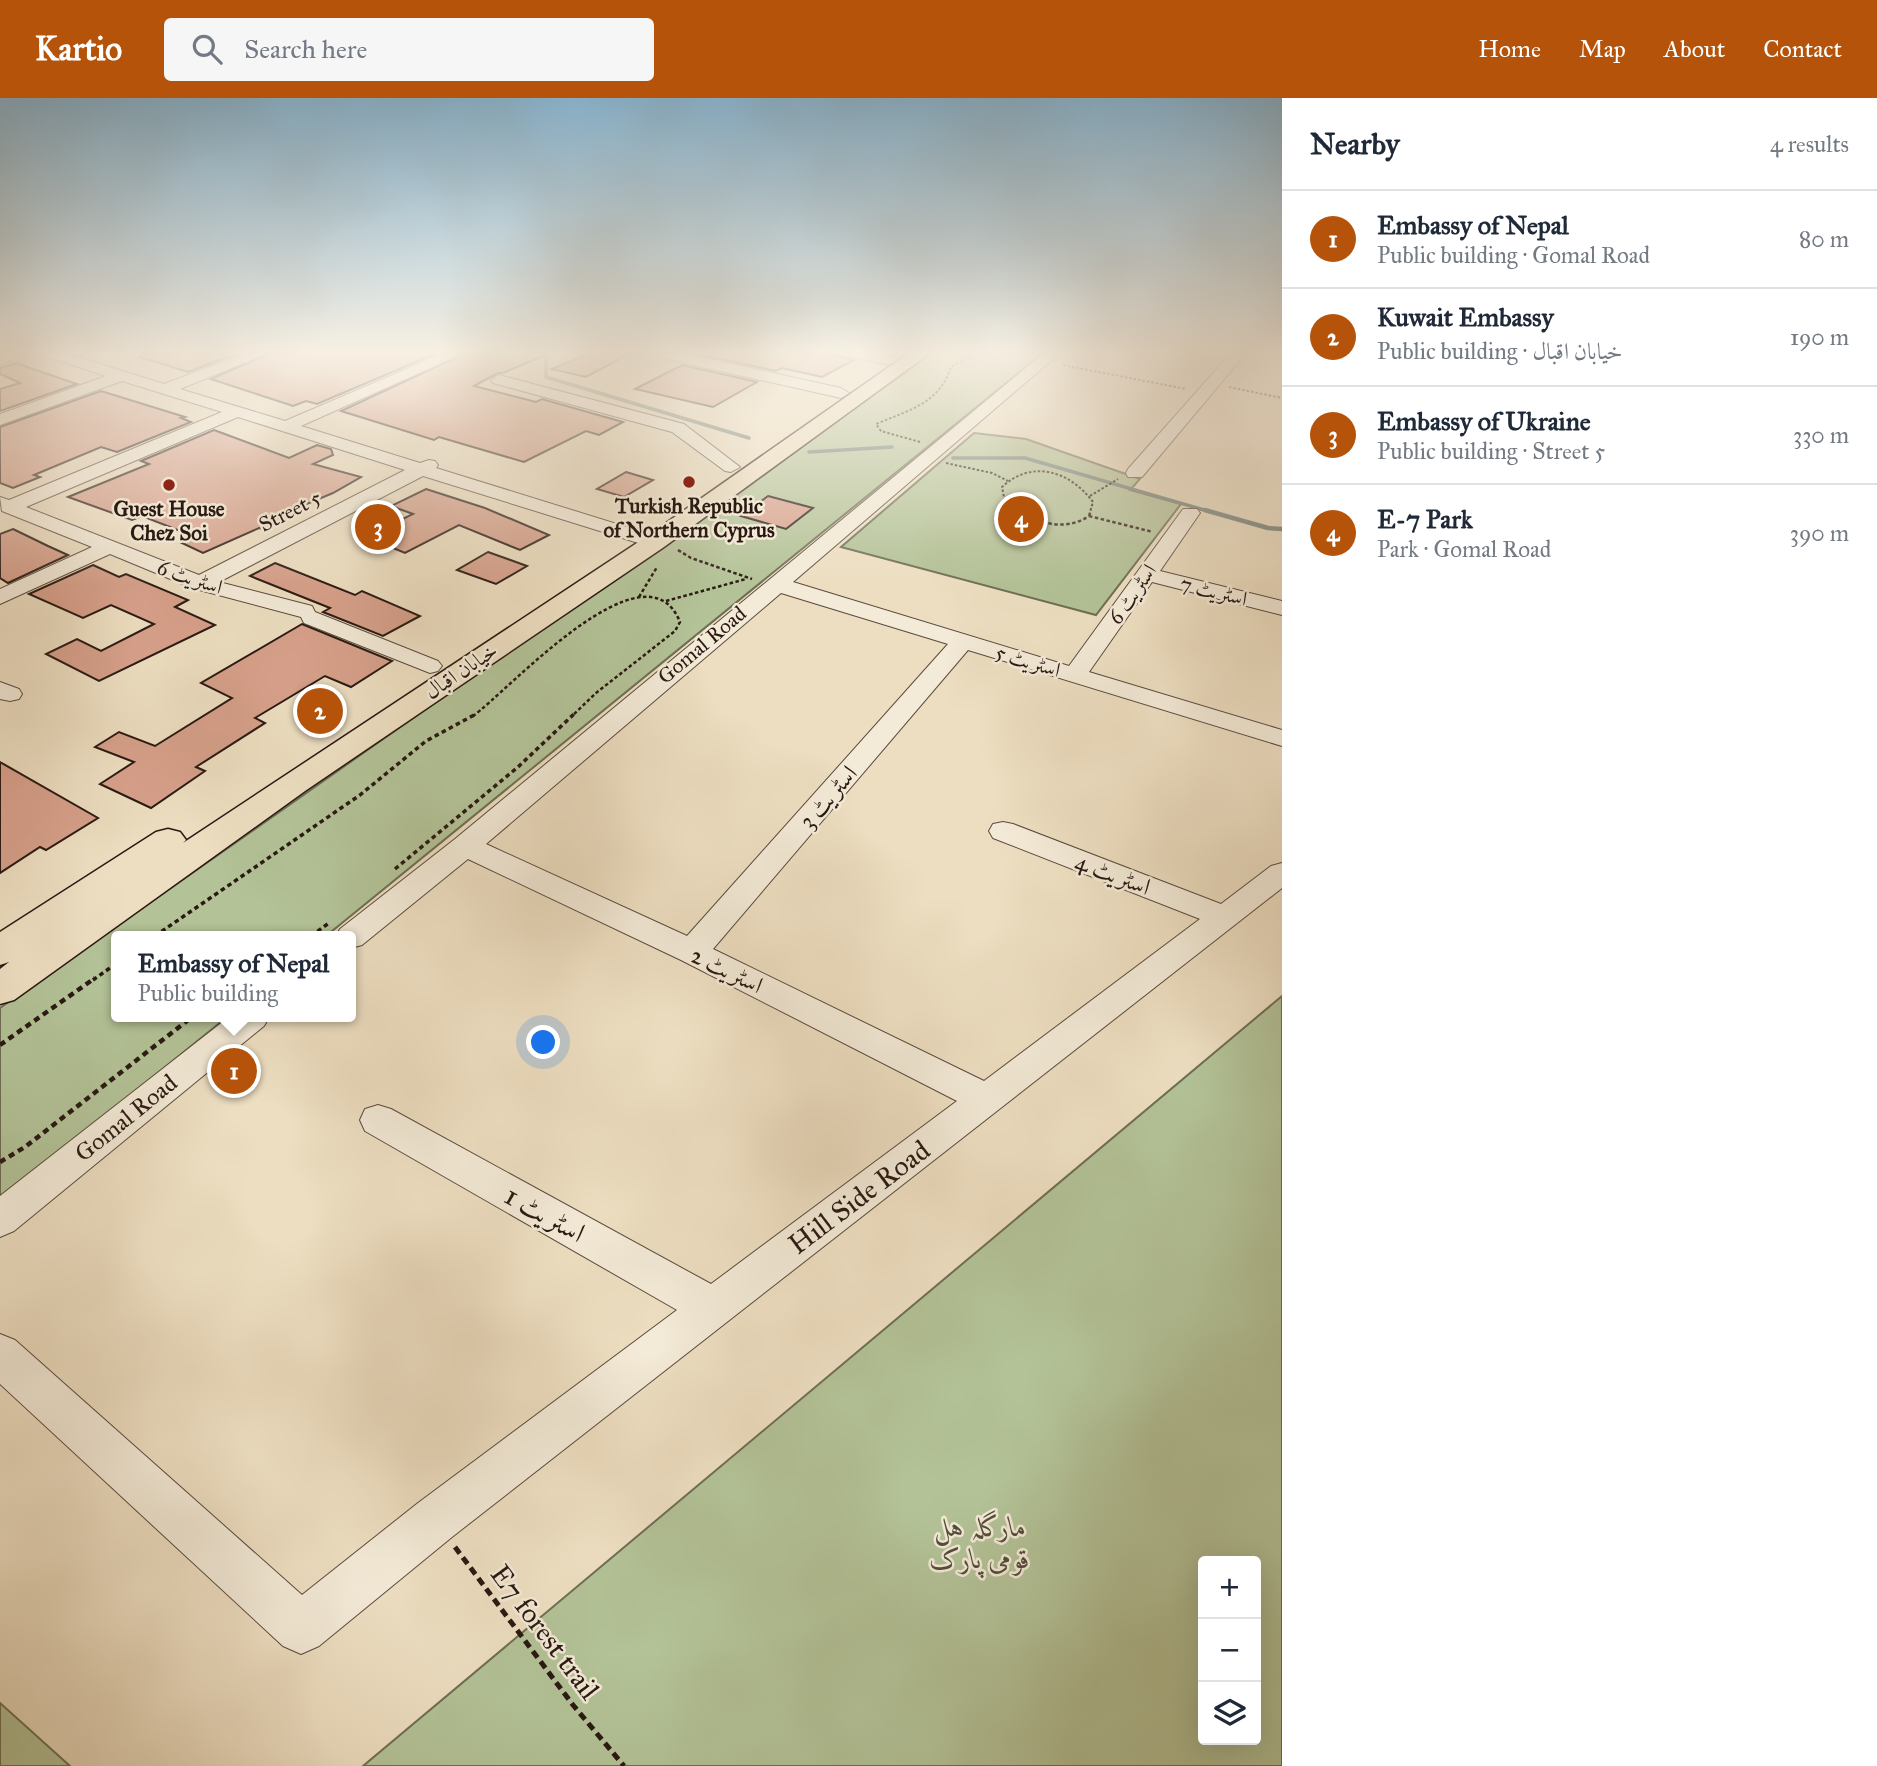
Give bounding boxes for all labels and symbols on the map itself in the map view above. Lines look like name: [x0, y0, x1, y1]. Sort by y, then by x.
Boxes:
marker: Turkish Republic of Northern Cyprus: [681, 474, 697, 490]
marker: Guest House Chez Soi: [161, 477, 177, 493]
street label: Street 5: [254, 484, 326, 538]
place label: Turkish Republic of Northern Cyprus: [603, 493, 775, 543]
pin: 4: [998, 493, 1044, 545]
place label: Guest House Chez Soi: [113, 496, 225, 546]
pin: 3: [355, 501, 401, 553]
street label: اسٹریٹ 6: [154, 554, 226, 600]
street label: اسٹریٹ 6: [1102, 559, 1162, 629]
street label: اسٹریٹ 7: [1178, 570, 1250, 612]
street label: Gomal Road: [652, 600, 752, 690]
street label: خیابان اقبال: [420, 637, 502, 705]
street label: اسٹریٹ 5: [992, 639, 1064, 683]
pin: 2: [297, 685, 343, 737]
street label: اسٹریٹ 3: [792, 759, 864, 835]
street label: اسٹریٹ 4: [1071, 846, 1155, 902]
street label: اسٹریٹ 2: [686, 940, 768, 1000]
your location: [526, 1025, 560, 1059]
pin: 1: [211, 1045, 257, 1097]
street label: Gomal Road: [69, 1068, 183, 1168]
street label: Hill Side Road: [781, 1132, 937, 1262]
street label: اسٹریٹ 1: [499, 1178, 591, 1250]
park label: مارگلہ ہل قومی پارک: [930, 1509, 1030, 1579]
street label: E7 forest trail: [483, 1558, 607, 1707]

